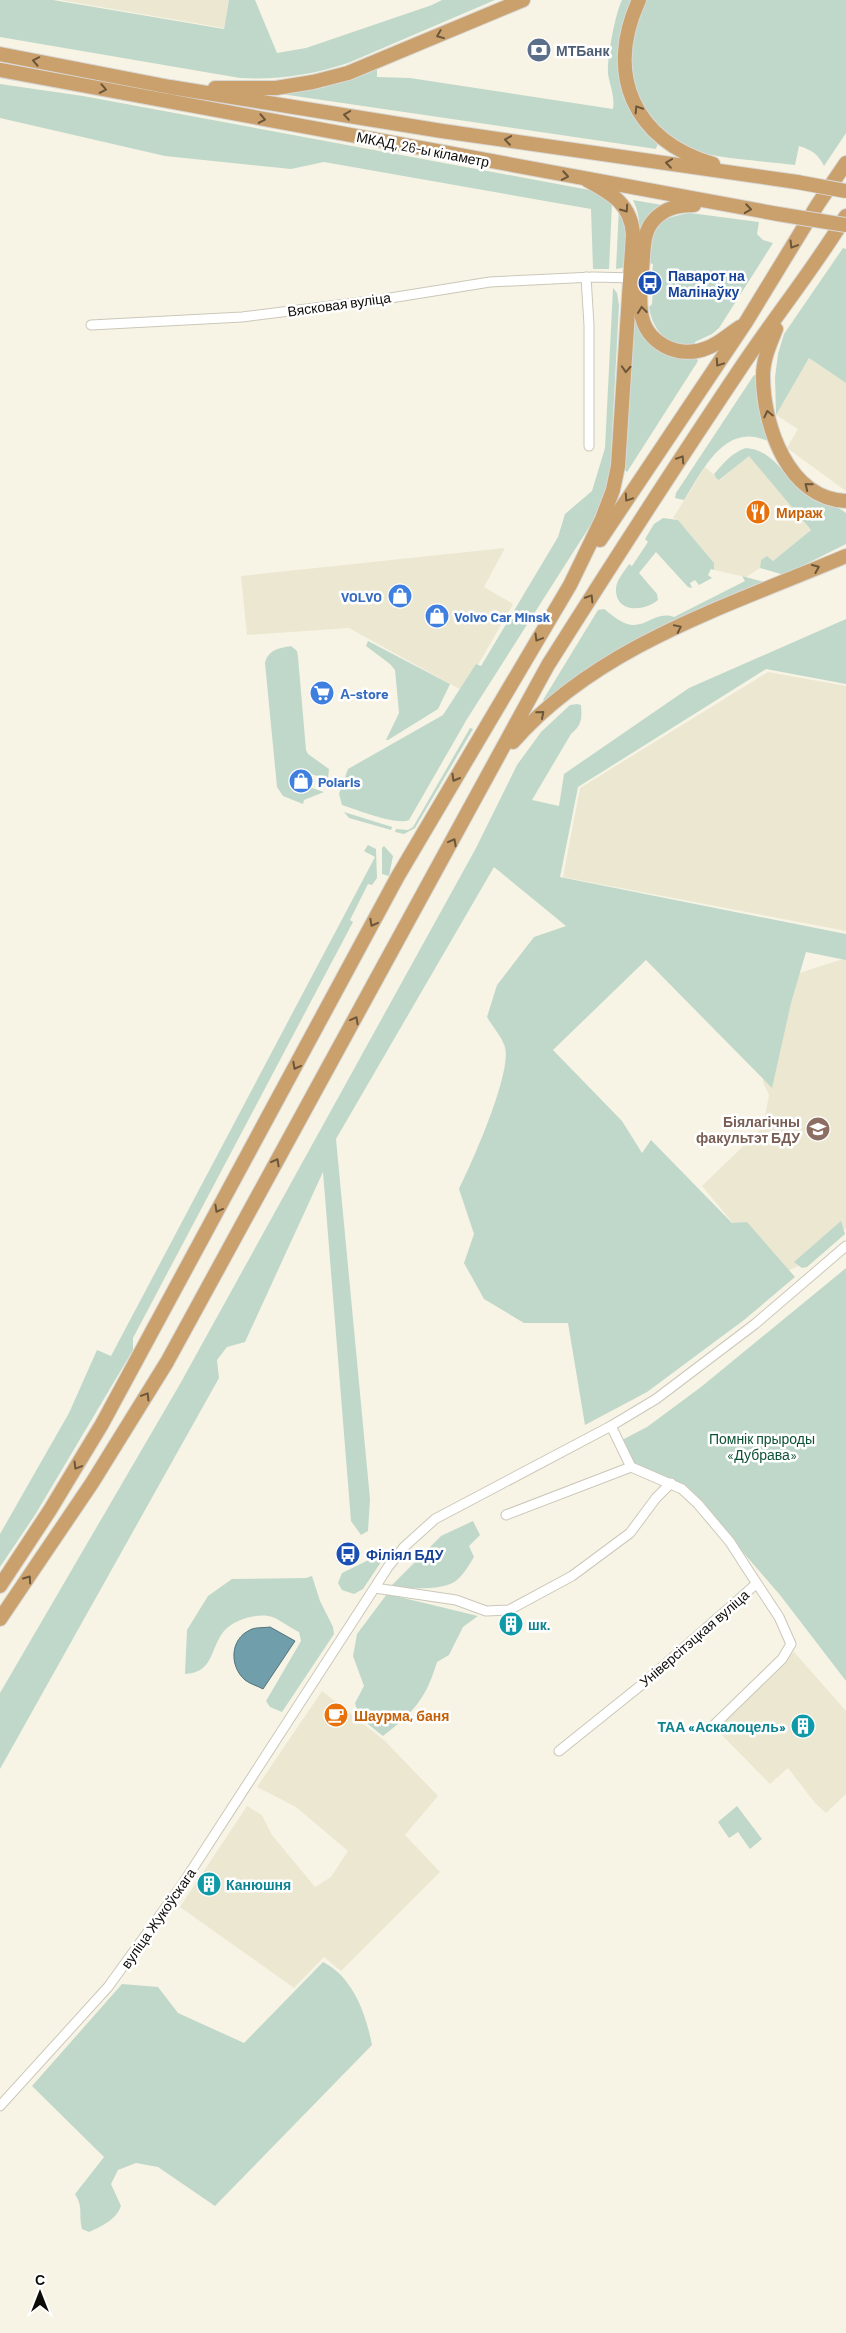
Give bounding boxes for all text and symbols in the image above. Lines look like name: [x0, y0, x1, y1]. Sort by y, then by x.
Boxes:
one-way arrow: [436, 29, 445, 40]
bank icon: МТБанк: [526, 37, 552, 63]
place label: МТБанк: [556, 42, 611, 59]
one-way arrow: [32, 56, 40, 66]
one-way arrow: [98, 83, 107, 93]
one-way arrow: [634, 105, 644, 114]
one-way arrow: [343, 111, 352, 121]
one-way arrow: [258, 113, 267, 124]
street label: МКАД, 26-ы кіламетр: [355, 128, 491, 170]
one-way arrow: [504, 135, 512, 146]
one-way arrow: [664, 158, 672, 169]
one-way arrow: [561, 170, 570, 180]
one-way arrow: [619, 203, 628, 212]
one-way arrow: [743, 204, 752, 214]
one-way arrow: [790, 240, 800, 249]
place label: Паварот на Малінаўку: [668, 267, 745, 300]
bus stop icon: Паварот на Малінаўку: [637, 270, 663, 296]
street label: Вясковая вуліца: [286, 288, 392, 320]
one-way arrow: [637, 306, 648, 314]
one-way arrow: [716, 357, 725, 367]
one-way arrow: [620, 365, 631, 373]
one-way arrow: [763, 409, 774, 418]
one-way arrow: [675, 455, 684, 465]
one-way arrow: [805, 483, 814, 492]
one-way arrow: [625, 492, 635, 501]
restaurant icon: Мираж: [745, 499, 771, 525]
place label: Мираж: [776, 504, 824, 521]
one-way arrow: [811, 564, 820, 575]
shop icon: VOLVO: [387, 583, 413, 609]
place label: VOLVO: [341, 588, 382, 605]
one-way arrow: [584, 595, 594, 604]
shop icon: Volvo Car Minsk: [424, 603, 450, 629]
place label: Volvo Car Minsk: [454, 608, 551, 625]
one-way arrow: [673, 624, 682, 634]
one-way arrow: [534, 632, 544, 641]
supermarket icon: А-store: [309, 680, 335, 706]
place label: А-store: [340, 685, 389, 702]
one-way arrow: [536, 710, 545, 719]
shop icon: Polaris: [288, 768, 314, 794]
one-way arrow: [452, 772, 462, 781]
place label: Polaris: [318, 773, 361, 790]
one-way arrow: [447, 838, 457, 847]
one-way arrow: [369, 918, 379, 927]
one-way arrow: [348, 1016, 358, 1025]
one-way arrow: [292, 1061, 302, 1070]
place label: Біялагічны факультэт БДУ: [696, 1113, 800, 1146]
school or university icon: Біялагічны факультэт БДУ: [805, 1116, 831, 1142]
one-way arrow: [270, 1158, 280, 1167]
one-way arrow: [214, 1203, 224, 1212]
one-way arrow: [140, 1392, 150, 1401]
park label: Помнік прыроды «Дубрава»: [709, 1430, 815, 1463]
one-way arrow: [73, 1460, 83, 1469]
bus stop icon: Філіял БДУ: [335, 1541, 361, 1567]
place label: Філіял БДУ: [366, 1546, 444, 1563]
one-way arrow: [22, 1575, 31, 1585]
street label: Універсітэцкая вуліца: [636, 1586, 752, 1690]
building icon: шк.: [498, 1611, 524, 1637]
place label: шк.: [528, 1616, 550, 1633]
cafe icon: Шаурма, баня: [323, 1702, 349, 1728]
place label: Шаурма, баня: [354, 1707, 449, 1724]
building icon: ТАА «Аскалоцель»: [790, 1713, 816, 1739]
place label: ТАА «Аскалоцель»: [657, 1718, 786, 1735]
street label: вуліца Жукоўскага: [117, 1864, 199, 1971]
building icon: Канюшня: [196, 1871, 222, 1897]
place label: Канюшня: [226, 1876, 291, 1893]
north arrow: [15, 2268, 65, 2318]
text: С: [35, 2271, 45, 2288]

